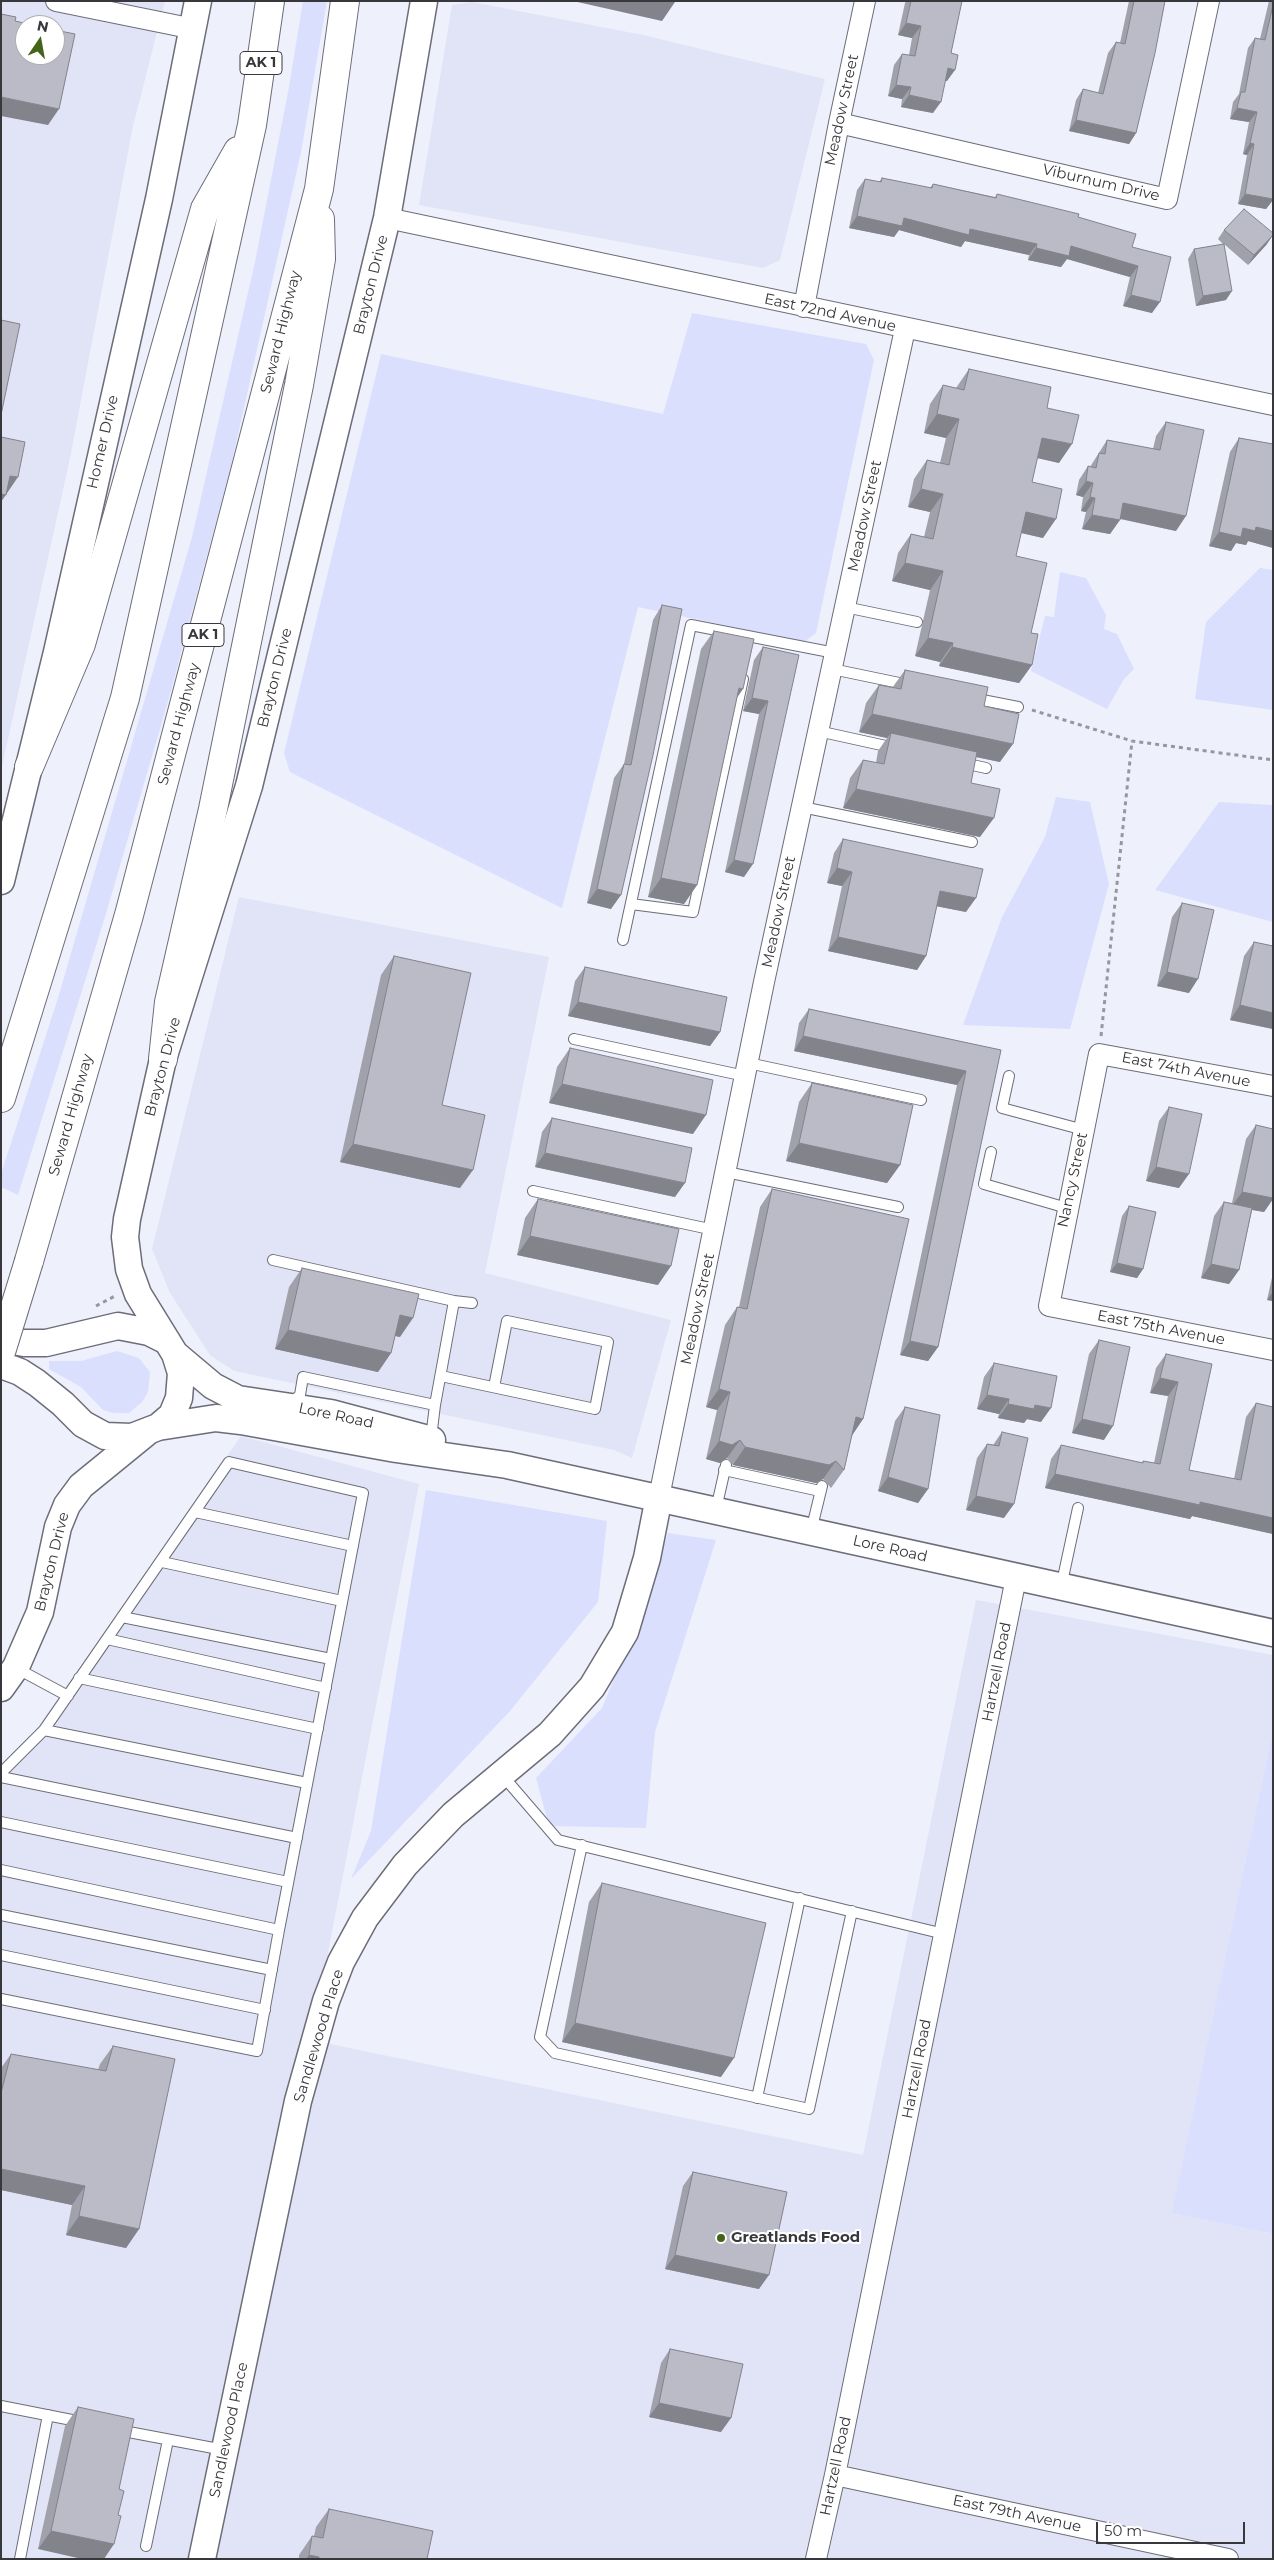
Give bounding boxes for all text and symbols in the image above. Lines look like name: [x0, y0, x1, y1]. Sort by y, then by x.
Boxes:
north arrow: [15, 15, 65, 65]
text: N: [36, 16, 50, 36]
road number: AK 1: [240, 52, 282, 74]
street label: Meadow Street: [821, 52, 863, 168]
street label: Viburnum Drive: [1041, 161, 1161, 205]
street label: Brayton Drive: [350, 233, 392, 337]
street label: Seward Highway: [257, 269, 305, 395]
street label: East 72nd Avenue: [762, 290, 898, 336]
street label: Homer Drive: [83, 393, 123, 491]
street label: Meadow Street: [844, 458, 886, 574]
road number: AK 1: [182, 624, 224, 646]
street label: Brayton Drive: [254, 626, 296, 730]
street label: Seward Highway: [154, 661, 204, 787]
street label: Meadow Street: [758, 854, 800, 970]
street label: Brayton Drive: [141, 1015, 185, 1119]
street label: East 74th Avenue: [1120, 1049, 1252, 1091]
street label: Seward Highway: [45, 1052, 97, 1178]
street label: Nancy Street: [1054, 1131, 1092, 1229]
street label: Meadow Street: [677, 1251, 719, 1367]
street label: East 75th Avenue: [1096, 1307, 1226, 1349]
street label: Lore Road: [297, 1399, 375, 1433]
street label: Brayton Drive: [31, 1510, 73, 1614]
street label: Lore Road: [851, 1532, 929, 1566]
street label: Hartzell Road: [979, 1621, 1015, 1723]
street label: Sandlewood Place: [290, 1967, 348, 2105]
street label: Hartzell Road: [899, 2018, 935, 2120]
place label: Greatlands Food: [731, 2229, 860, 2247]
marker: Greatlands Food: [715, 2232, 727, 2244]
street label: Sandlewood Place: [206, 2361, 252, 2499]
street label: Hartzell Road: [817, 2415, 855, 2517]
street label: East 79th Avenue: [951, 2492, 1083, 2536]
scale bar: [1099, 2512, 1248, 2544]
text: 50 m: [1104, 2521, 1142, 2540]

